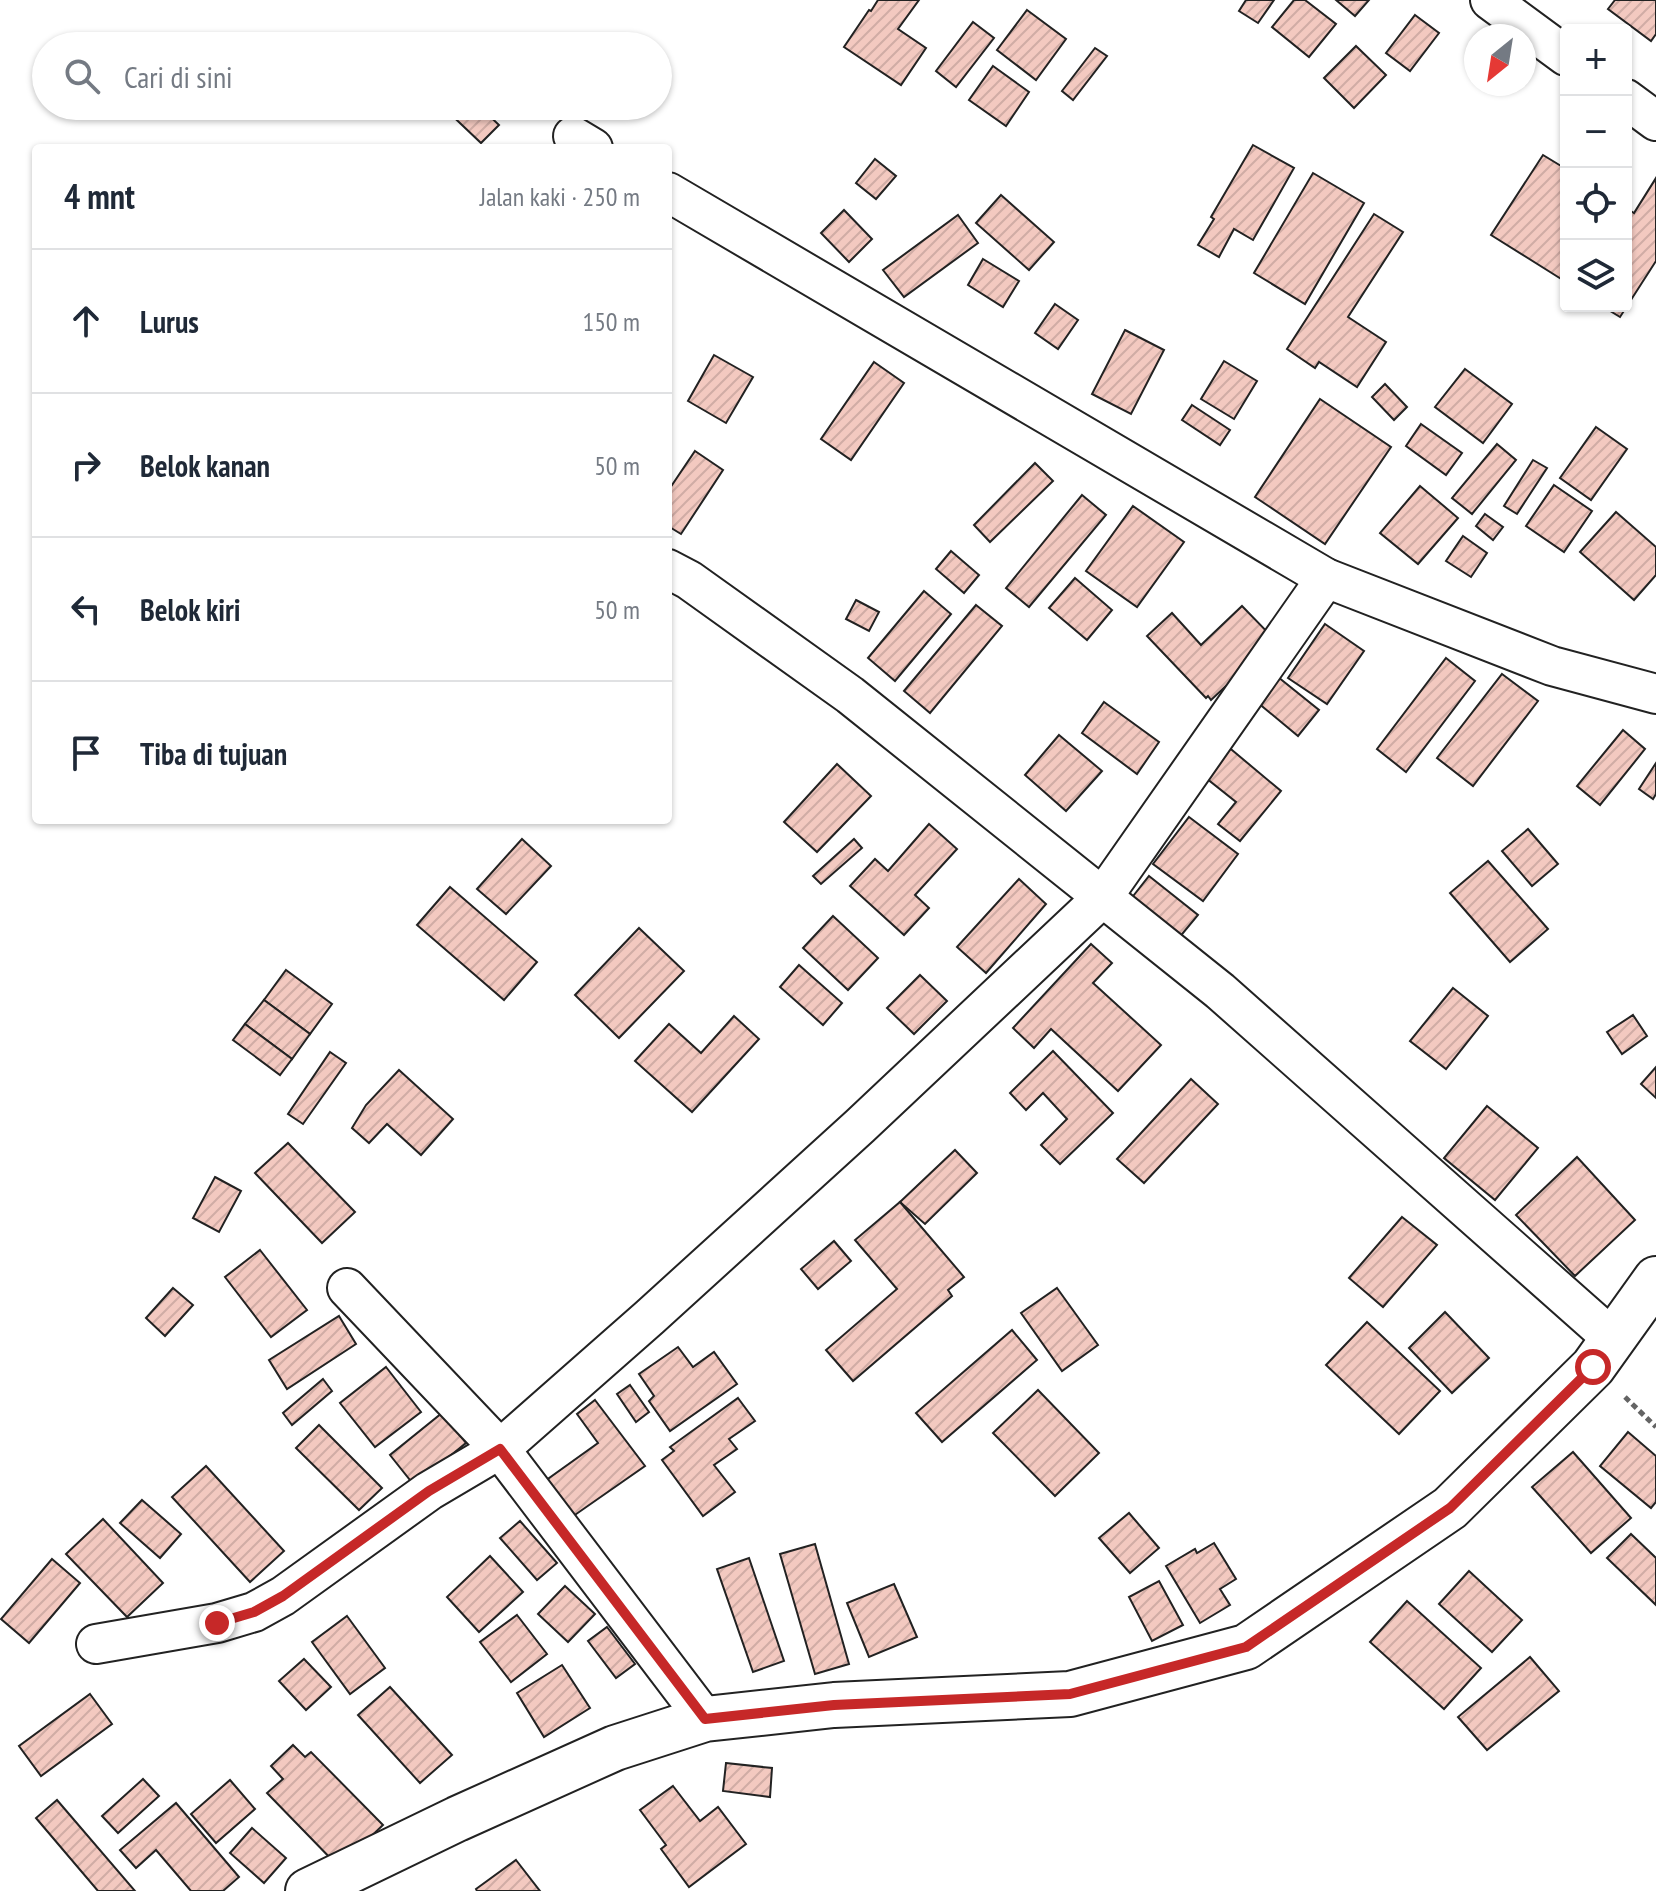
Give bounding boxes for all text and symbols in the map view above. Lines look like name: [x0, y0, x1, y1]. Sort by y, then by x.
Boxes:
north arrow: [1464, 24, 1536, 96]
map controls: [1560, 24, 1632, 312]
button: +: [1560, 24, 1632, 96]
search box: [32, 32, 672, 120]
icon: search: [60, 54, 104, 98]
text: Cari di sini: [124, 57, 233, 96]
button: −: [1560, 96, 1632, 168]
button: locate: [1560, 168, 1632, 240]
text: 4 mnt: [64, 174, 135, 218]
text: Jalan kaki · 250 m: [480, 180, 640, 213]
button: layers: [1560, 240, 1632, 312]
icon: ahead: [64, 299, 108, 343]
text: Lurus: [140, 302, 199, 341]
text: 150 m: [582, 305, 640, 338]
icon: right: [64, 443, 108, 487]
text: Belok kanan: [140, 446, 270, 485]
text: 50 m: [594, 449, 640, 482]
icon: left: [64, 587, 108, 631]
text: Belok kiri: [140, 590, 241, 629]
text: 50 m: [594, 593, 640, 626]
icon: arrive: [64, 731, 108, 775]
text: Tiba di tujuan: [140, 734, 287, 773]
route start: [1575, 1349, 1611, 1385]
route end: [199, 1605, 235, 1641]

